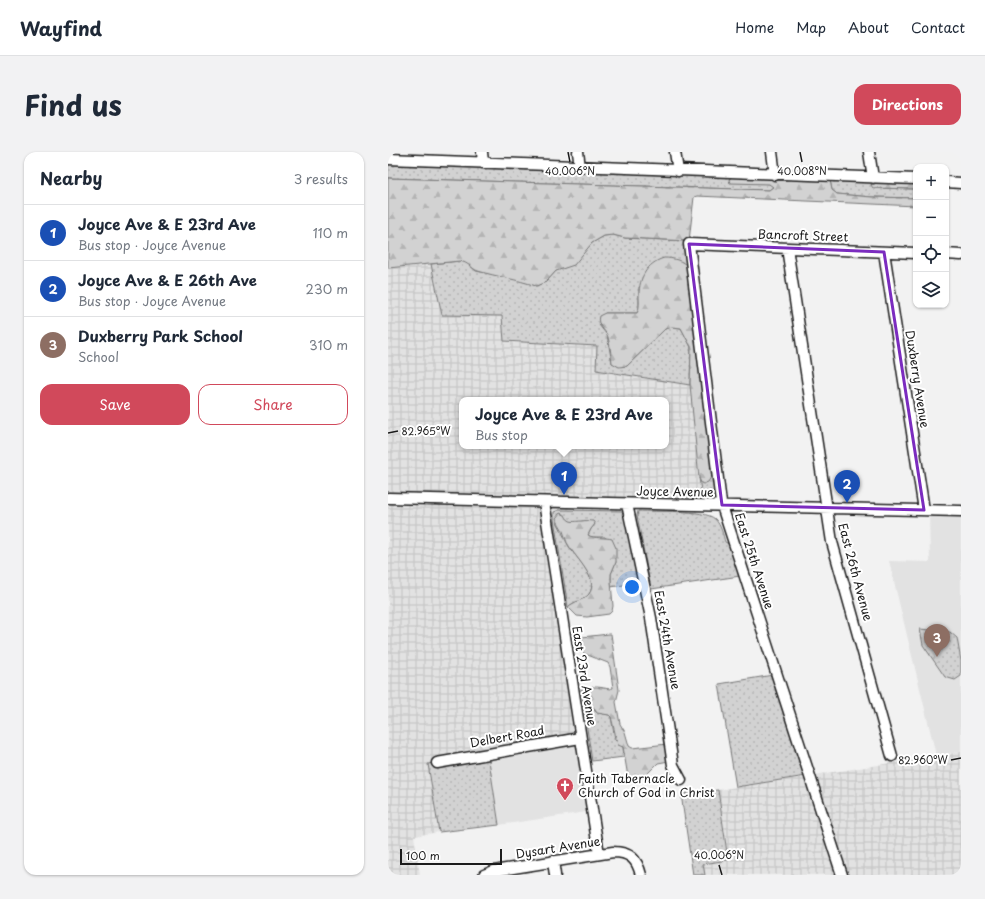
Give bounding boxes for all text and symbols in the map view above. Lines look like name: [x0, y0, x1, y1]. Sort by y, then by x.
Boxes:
text: Wayfind: [20, 14, 102, 42]
text: Home: [735, 17, 774, 38]
text: Map: [796, 17, 826, 38]
text: About: [848, 17, 889, 38]
text: Contact: [911, 17, 965, 38]
text: Find us: [24, 83, 122, 126]
button: Directions: [854, 84, 961, 125]
text: 40.006°N: [545, 163, 595, 178]
text: 40.008°N: [777, 163, 827, 178]
map controls: [913, 164, 949, 308]
button: +: [913, 164, 949, 200]
text: Nearby: [40, 165, 102, 191]
text: 3 results: [294, 169, 348, 188]
button: −: [913, 200, 949, 236]
text: Joyce Ave & E 23rd Ave: [78, 212, 256, 235]
text: 1: [50, 223, 56, 242]
text: 110 m: [313, 223, 348, 242]
street label: Bancroft Street: [757, 224, 849, 246]
text: Bus stop · Joyce Avenue: [78, 235, 226, 254]
button: locate: [913, 236, 949, 272]
text: Joyce Ave & E 26th Ave: [78, 268, 257, 291]
button: layers: [913, 272, 949, 308]
text: 2: [48, 279, 58, 298]
text: 230 m: [306, 279, 348, 298]
text: Bus stop · Joyce Avenue: [78, 291, 226, 310]
text: Duxberry Park School: [78, 324, 243, 347]
street label: Duxberry Avenue: [901, 329, 935, 429]
text: 3: [49, 335, 57, 354]
text: 310 m: [309, 335, 348, 354]
text: School: [78, 347, 119, 366]
button: Save: [40, 384, 190, 425]
button: Share: [198, 384, 348, 425]
popup: [459, 397, 669, 449]
text: Joyce Ave & E 23rd Ave: [475, 402, 653, 425]
text: 82.965°W: [402, 423, 451, 438]
text: Bus stop: [475, 425, 528, 444]
pin: 1: [551, 462, 577, 495]
pin: 2: [834, 470, 860, 503]
street label: Joyce Avenue: [636, 481, 714, 501]
street label: East 25th Avenue: [731, 510, 779, 612]
street label: East 26th Avenue: [834, 521, 878, 623]
your location: [622, 577, 642, 597]
street label: East 24th Avenue: [650, 589, 686, 691]
street label: East 23rd Avenue: [568, 624, 602, 728]
pin: 3: [924, 624, 950, 657]
street label: Delbert Road: [468, 721, 546, 751]
text: 82.960°W: [898, 752, 949, 767]
place label: Faith Tabernacle Church of God in Christ: [578, 769, 715, 801]
church icon: Faith Tabernacle Church of God in Christ: [555, 776, 575, 801]
street label: Dysart Avenue: [514, 831, 602, 863]
scale bar: [400, 847, 502, 866]
text: 100 m: [406, 847, 440, 864]
text: 40.006°N: [694, 847, 744, 862]

